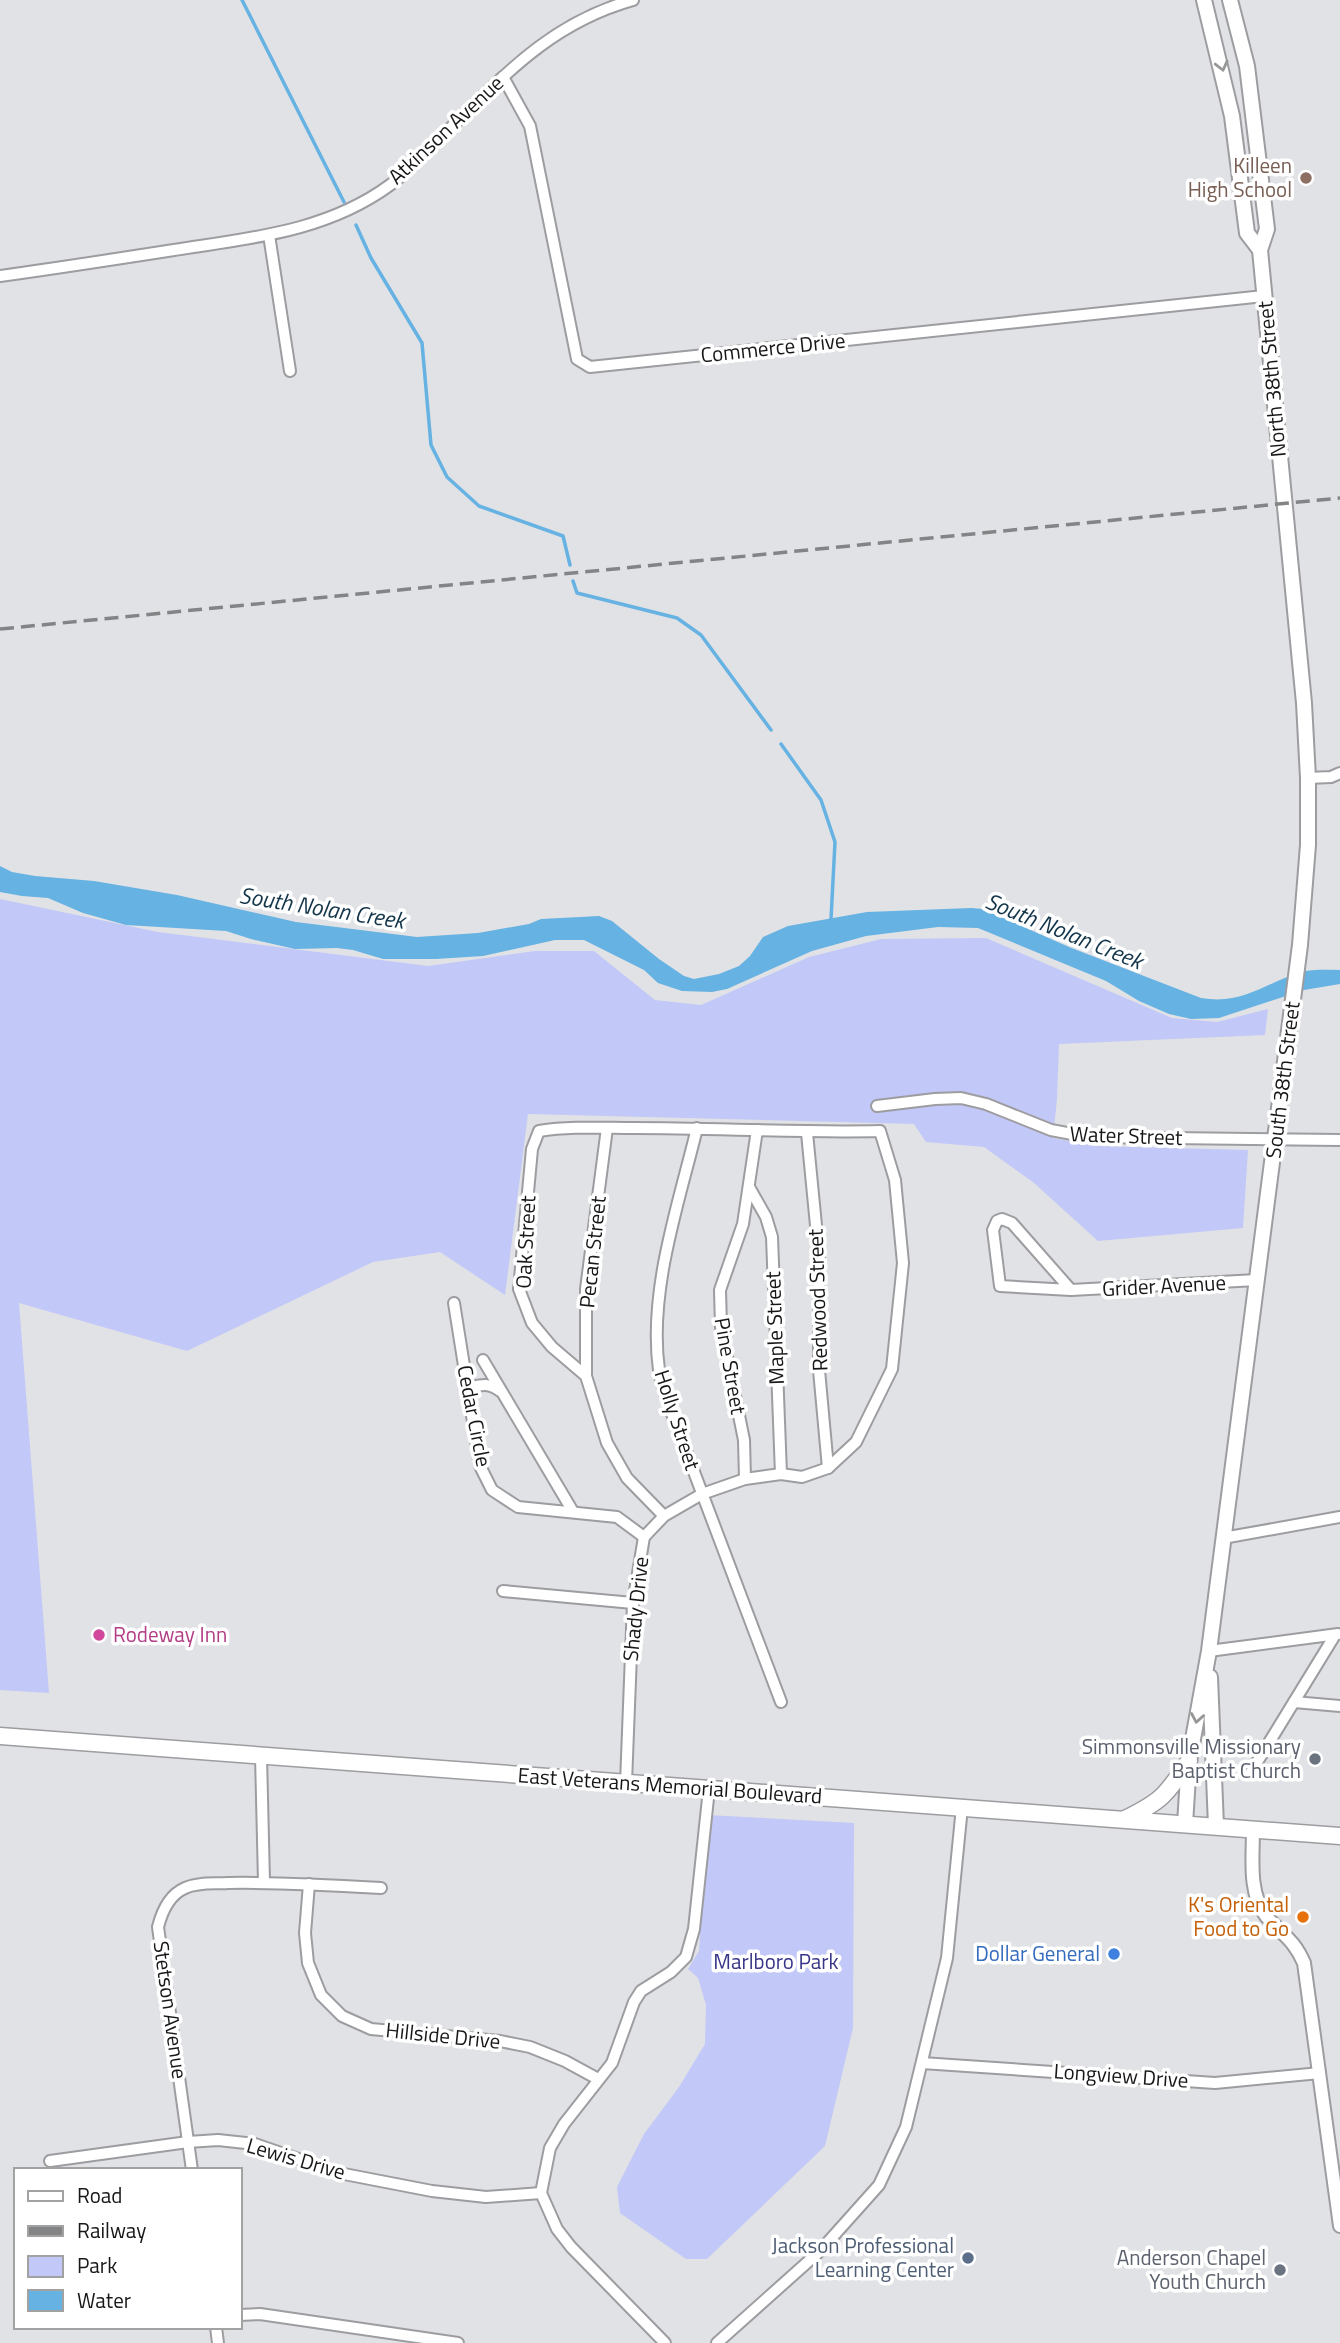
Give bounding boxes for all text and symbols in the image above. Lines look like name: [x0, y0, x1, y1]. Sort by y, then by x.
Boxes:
one-way arrow: [1214, 60, 1228, 72]
street label: Atkinson Avenue: [380, 67, 510, 191]
place label: Killeen High School: [1188, 149, 1292, 205]
marker: Killeen High School: [1298, 170, 1314, 186]
street label: North 38th Street: [1248, 299, 1294, 459]
street label: Commerce Drive: [699, 324, 847, 371]
water label: South Nolan Creek: [237, 877, 410, 938]
water label: South Nolan Creek: [980, 883, 1151, 979]
street label: South 38th Street: [1257, 999, 1308, 1160]
street label: Water Street: [1069, 1117, 1184, 1153]
street label: Oak Street: [507, 1194, 543, 1289]
street label: Pecan Street: [570, 1194, 614, 1310]
street label: Redwood Street: [799, 1228, 835, 1372]
street label: Grider Avenue: [1101, 1266, 1227, 1304]
street label: Maple Street: [756, 1270, 792, 1385]
street label: Pine Street: [707, 1315, 755, 1417]
street label: Cedar Circle: [449, 1362, 501, 1469]
street label: Holly Street: [647, 1365, 709, 1475]
street label: Shady Drive: [614, 1555, 656, 1663]
place label: Rodeway Inn: [113, 1618, 227, 1650]
marker: Rodeway Inn: [91, 1627, 107, 1643]
one-way arrow: [1190, 1712, 1205, 1724]
place label: Simmonsville Missionary Baptist Church: [1082, 1730, 1301, 1786]
marker: Simmonsville Missionary Baptist Church: [1307, 1751, 1323, 1767]
street label: East Veterans Memorial Boulevard: [517, 1758, 823, 1812]
place label: K's Oriental Food to Go: [1188, 1888, 1289, 1944]
marker: K's Oriental Food to Go: [1295, 1909, 1311, 1925]
place label: Dollar General: [975, 1937, 1100, 1969]
street label: Stetson Avenue: [145, 1939, 197, 2081]
park label: Marlboro Park: [713, 1945, 839, 1977]
marker: Dollar General: [1106, 1946, 1122, 1962]
street label: Hillside Drive: [384, 2013, 502, 2057]
street label: Longview Drive: [1053, 2054, 1189, 2096]
street label: Lewis Drive: [243, 2129, 349, 2187]
legend: [14, 2168, 242, 2329]
text: Road: [77, 2179, 122, 2211]
text: Railway: [77, 2214, 146, 2246]
place label: Jackson Professional Learning Center: [772, 2229, 954, 2285]
place label: Anderson Chapel Youth Church: [1117, 2241, 1266, 2297]
text: Park: [77, 2249, 117, 2281]
marker: Jackson Professional Learning Center: [960, 2250, 976, 2266]
marker: Anderson Chapel Youth Church: [1272, 2262, 1288, 2278]
text: Water: [77, 2284, 131, 2316]

